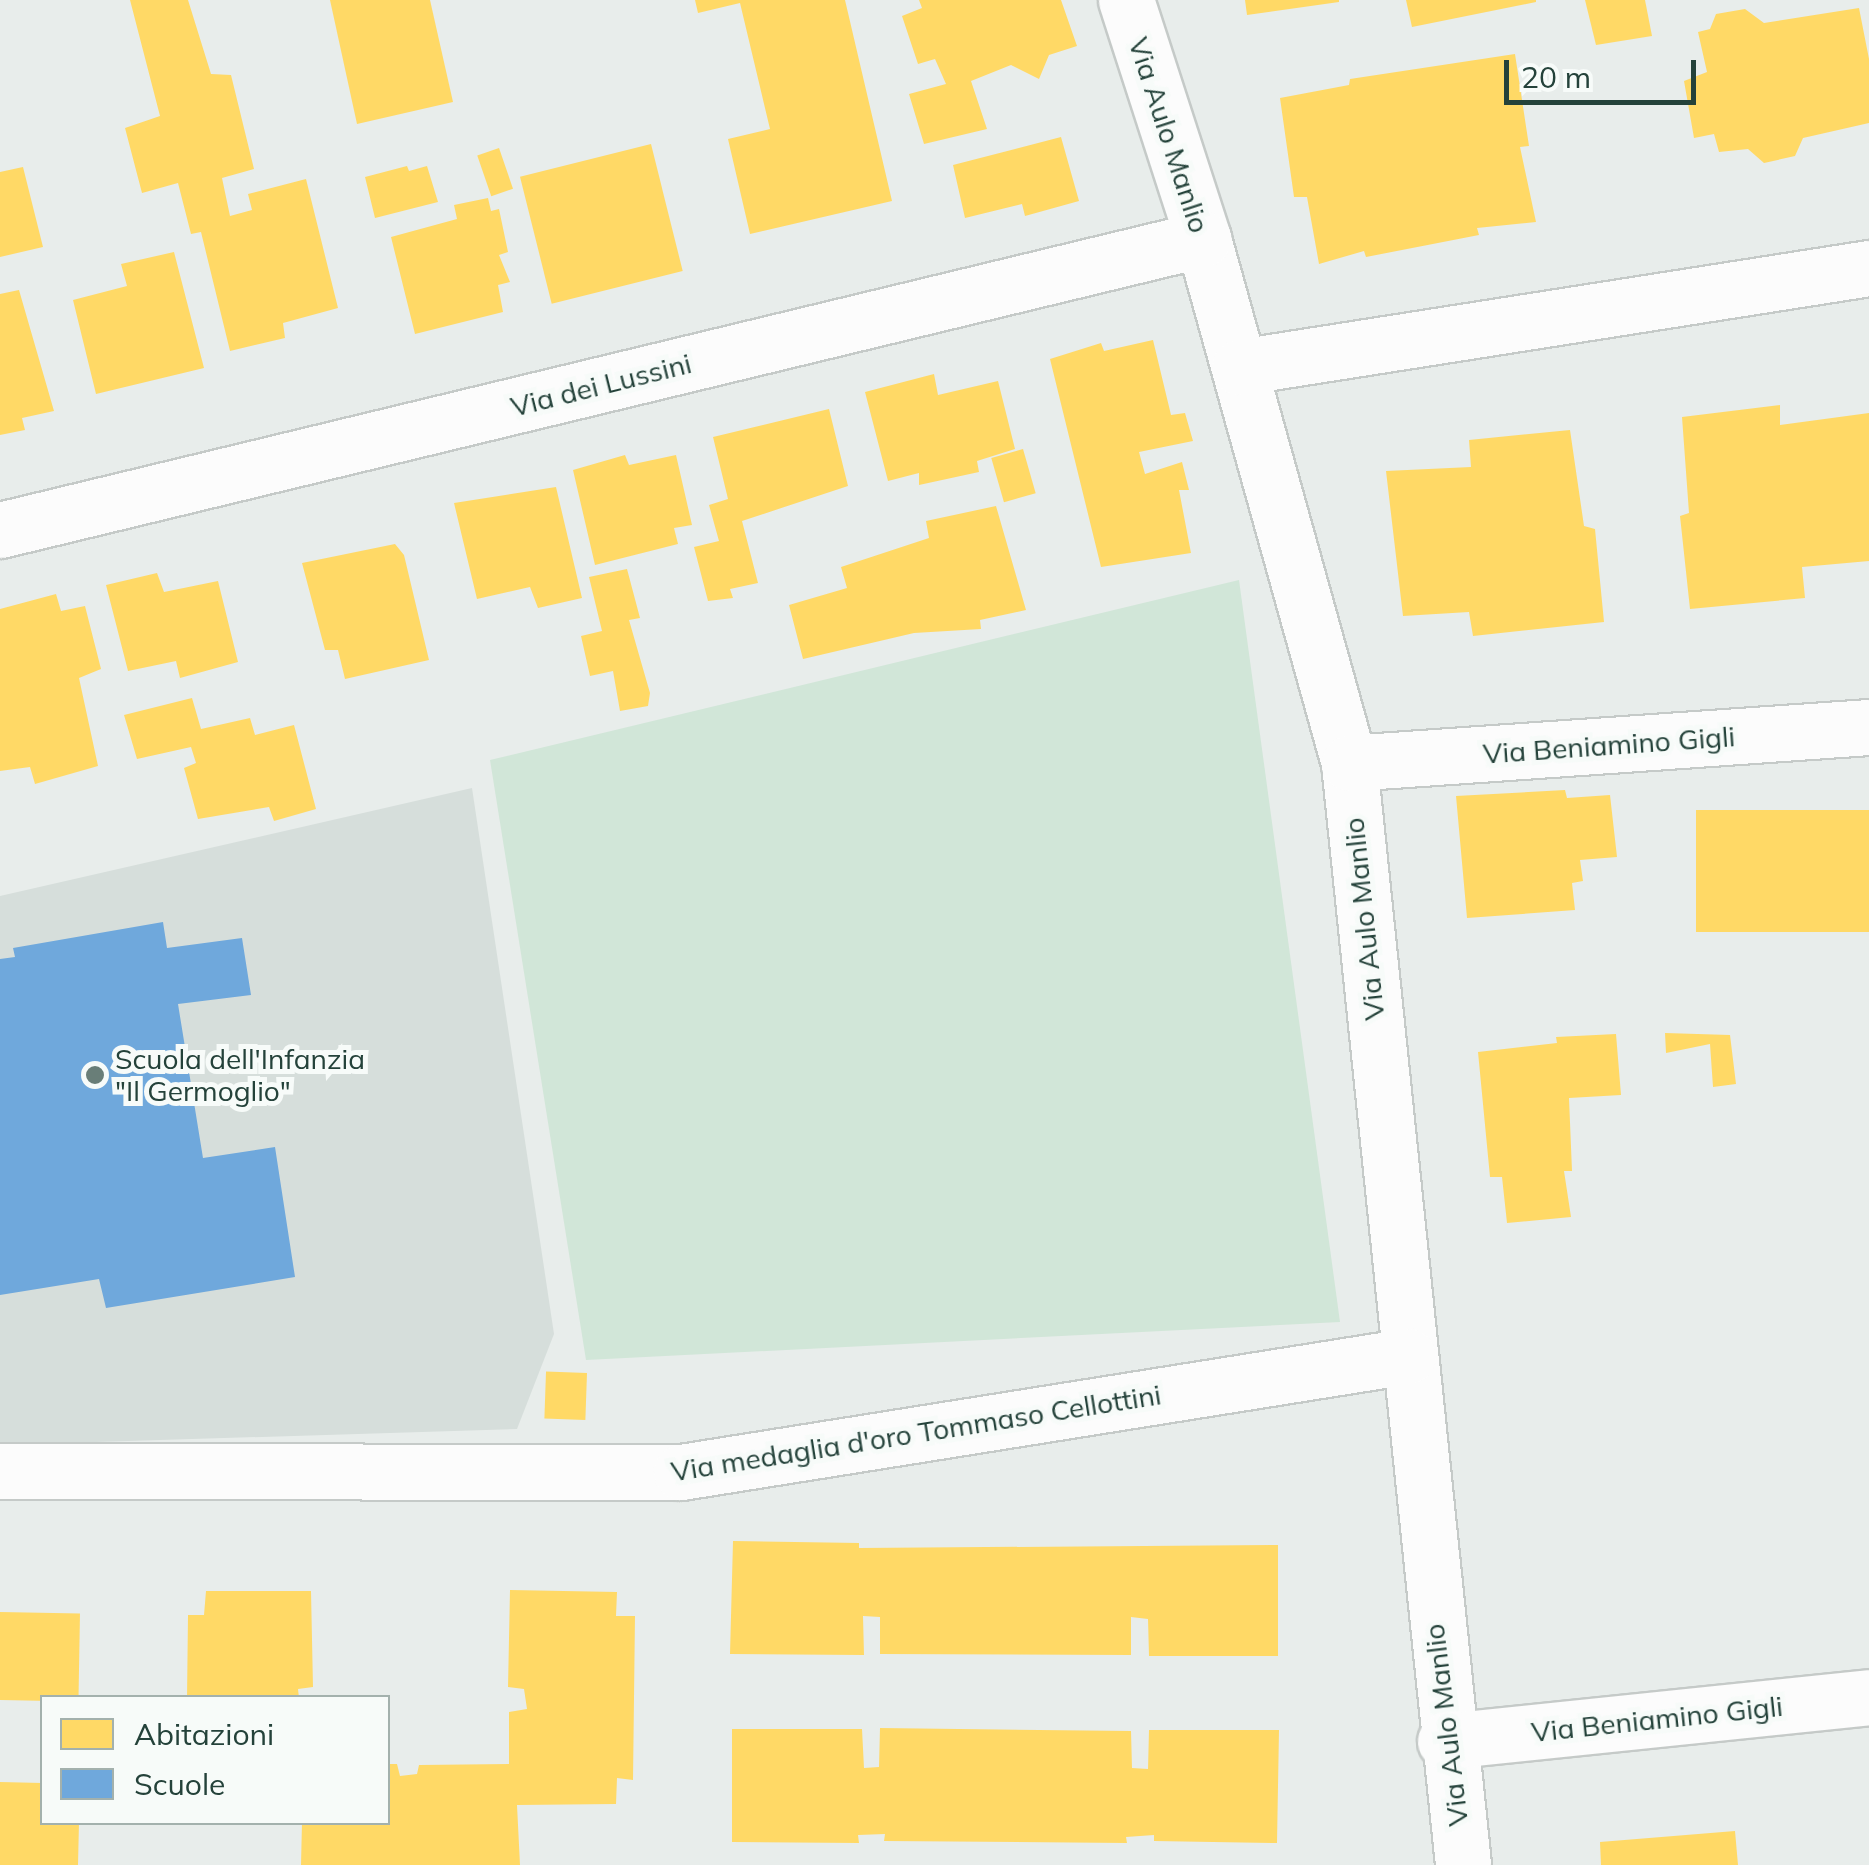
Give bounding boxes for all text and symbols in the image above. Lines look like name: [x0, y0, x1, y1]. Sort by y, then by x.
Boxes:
street label: Via Aulo Manlio: [1122, 33, 1216, 237]
scale bar: [1509, 40, 1702, 102]
text: 20 m: [1521, 58, 1591, 96]
street label: Via dei Lussini: [507, 346, 695, 424]
street label: Via Beniamino Gigli: [1482, 719, 1736, 771]
street label: Via Aulo Manlio: [1337, 816, 1391, 1022]
place label: Scuola dell'Infanzia "Il Germoglio": [115, 1042, 365, 1108]
marker: Scuola dell'Infanzia "Il Germoglio": [84, 1064, 106, 1086]
street label: Via medaglia d'oro Tommaso Cellottini: [669, 1378, 1163, 1488]
street label: Via Aulo Manlio: [1417, 1622, 1475, 1828]
street label: Via Beniamino Gigli: [1530, 1689, 1784, 1749]
legend: [40, 1695, 390, 1825]
text: Abitazioni: [134, 1715, 274, 1753]
text: Scuole: [134, 1765, 225, 1803]

